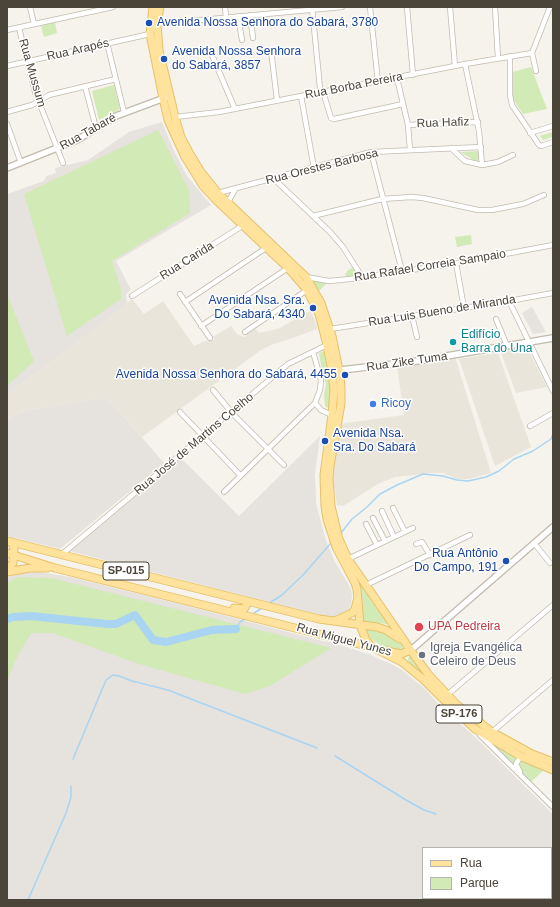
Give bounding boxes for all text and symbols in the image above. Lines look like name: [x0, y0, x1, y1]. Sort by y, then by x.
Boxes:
place label: Avenida Nossa Senhora do Sabará, 3780: [157, 16, 378, 30]
marker: Avenida Nossa Senhora do Sabará, 3780: [144, 18, 154, 28]
street label: Rua Arapés: [46, 36, 110, 64]
street label: Rua Mussum: [15, 37, 49, 109]
place label: Avenida Nossa Senhora do Sabará, 3857: [172, 45, 301, 73]
marker: Avenida Nossa Senhora do Sabará, 3857: [159, 54, 169, 64]
street label: Rua Borba Pereira: [304, 69, 404, 103]
street label: Rua Tabaré: [57, 111, 119, 153]
street label: Rua Hafiz: [416, 115, 470, 131]
street label: Rua Orestes Barbosa: [264, 146, 380, 188]
street label: Rua Carida: [157, 239, 217, 283]
street label: Rua Rafael Correia Sampaio: [353, 247, 507, 285]
street label: Rua Luis Bueno de Miranda: [367, 292, 517, 330]
place label: Avenida Nsa. Sra. Do Sabará, 4340: [209, 294, 305, 322]
marker: Avenida Nsa. Sra. Do Sabará, 4340: [308, 303, 318, 313]
place label: Edifício Barra do Una: [461, 328, 532, 356]
marker: Edifício Barra do Una: [448, 337, 458, 347]
street label: Rua Zike Tuma: [366, 349, 448, 375]
place label: Avenida Nossa Senhora do Sabará, 4455: [116, 368, 337, 382]
marker: Avenida Nossa Senhora do Sabará, 4455: [340, 370, 350, 380]
street label: Rua José de Martins Coelho: [131, 390, 257, 498]
place label: Ricoy: [381, 397, 411, 411]
marker: Ricoy: [368, 399, 378, 409]
place label: Avenida Nsa. Sra. Do Sabará: [333, 427, 416, 455]
marker: Avenida Nsa. Sra. Do Sabará: [320, 436, 330, 446]
place label: Rua Antônio Do Campo, 191: [414, 547, 498, 575]
marker: Rua Antônio Do Campo, 191: [501, 556, 511, 566]
road number: SP-015: [103, 562, 149, 580]
street label: Rua Miguel Yunes: [295, 620, 393, 660]
place label: UPA Pedreira: [428, 620, 500, 634]
marker: UPA Pedreira: [413, 621, 425, 633]
place label: Igreja Evangélica Celeiro de Deus: [430, 641, 522, 669]
marker: Igreja Evangélica Celeiro de Deus: [417, 650, 427, 660]
road number: SP-176: [436, 705, 482, 723]
legend: [422, 847, 552, 899]
text: Rua: [460, 856, 482, 870]
text: Parque: [460, 876, 499, 890]

